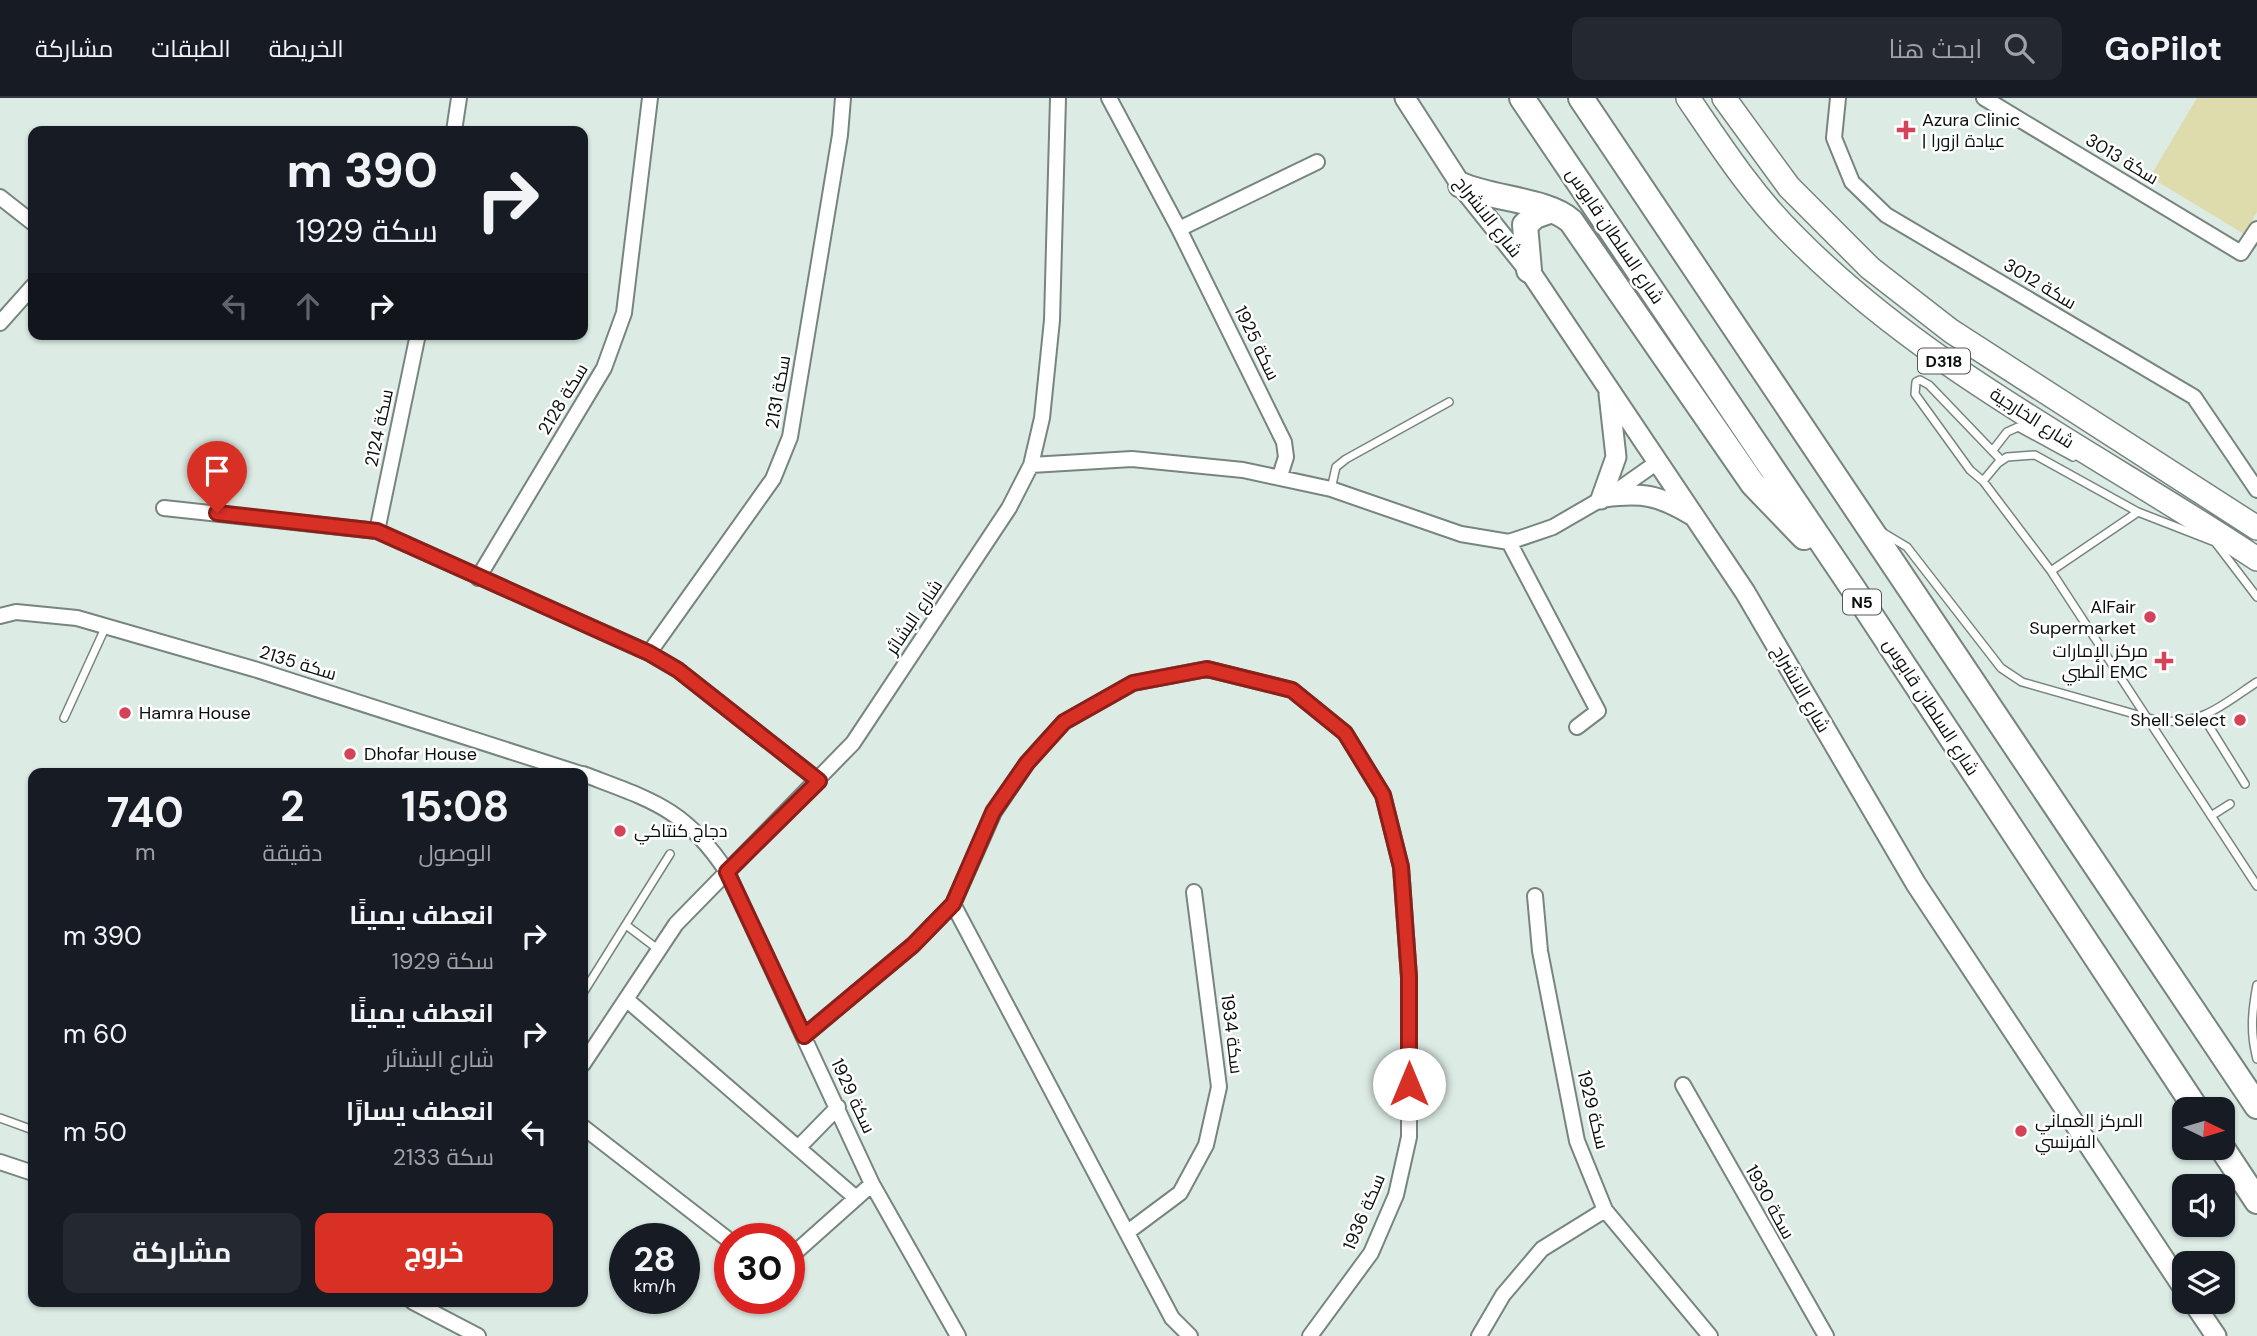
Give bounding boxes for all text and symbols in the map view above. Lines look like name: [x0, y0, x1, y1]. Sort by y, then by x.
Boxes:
search box: [1572, 17, 2062, 80]
text: GoPilot: [2104, 27, 2222, 70]
icon: search: [2000, 29, 2038, 67]
text: ابحث هنا: [1889, 32, 1982, 66]
text: مشاركة: [35, 33, 113, 64]
text: الطبقات: [151, 33, 231, 64]
text: الخريطة: [269, 33, 344, 64]
place label: Azura Clinic | عيادة ازورا: [1922, 108, 2020, 153]
marker: Azura Clinic | عيادة ازورا: [1896, 120, 1916, 140]
street label: سكة 3013: [2081, 128, 2163, 190]
text: 390 m: [286, 138, 438, 202]
icon: right: [462, 154, 553, 245]
street label: شارع السلطان قابوس: [1561, 163, 1669, 309]
street label: شارع الانشراح: [1449, 171, 1527, 263]
text: سكة 1929: [296, 210, 438, 252]
street label: سكة 3012: [1999, 253, 2081, 315]
icon: left: [216, 287, 254, 325]
icon: ahead: [289, 287, 327, 325]
icon: right: [362, 287, 400, 325]
street label: سكة 1925: [1229, 302, 1285, 384]
road number: D318: [1918, 348, 1970, 374]
street label: سكة 2131: [760, 354, 796, 430]
street label: سكة 2128: [532, 359, 594, 439]
street label: شارع الخارجية: [1985, 382, 2079, 454]
street label: سكة 2124: [359, 387, 399, 469]
pin: [187, 441, 247, 513]
icon: arrive: [198, 452, 236, 490]
street label: شارع البشائر: [880, 575, 948, 660]
road number: N5: [1843, 589, 1881, 614]
place label: AlFair Supermarket: [2029, 595, 2136, 640]
marker: AlFair Supermarket: [2142, 609, 2158, 625]
street label: شارع السلطان قابوس: [1878, 634, 1984, 780]
place label: مركز الإمارات الطبي EMC: [2053, 639, 2148, 686]
street label: سكة 2135: [256, 640, 340, 686]
street label: شارع الانشراح: [1766, 641, 1836, 737]
marker: مركز الإمارات الطبي EMC: [2154, 651, 2174, 671]
place label: Hamra House: [139, 701, 251, 725]
marker: Hamra House: [117, 705, 133, 721]
place label: Shell Select: [2130, 708, 2226, 732]
marker: Shell Select: [2232, 712, 2248, 728]
place label: Dhofar House: [364, 742, 477, 766]
marker: Dhofar House: [342, 746, 358, 762]
text: 2: [280, 779, 305, 834]
text: 15:08: [401, 779, 509, 834]
text: 740: [107, 785, 184, 840]
place label: دجاج كنتاكي: [634, 819, 728, 845]
marker: دجاج كنتاكي: [612, 823, 628, 839]
text: m: [135, 837, 156, 867]
text: دقيقة: [263, 838, 322, 868]
text: الوصول: [419, 838, 492, 868]
text: انعطف يمينًا: [349, 898, 494, 932]
icon: right: [515, 917, 553, 955]
text: 390 m: [63, 919, 142, 953]
text: سكة 1929: [392, 946, 494, 976]
street label: سكة 1934: [1215, 993, 1249, 1075]
text: انعطف يمينًا: [349, 996, 494, 1030]
icon: right: [515, 1015, 553, 1053]
text: 60 m: [63, 1017, 127, 1051]
text: شارع البشائر: [384, 1044, 494, 1074]
position arrow: [1372, 1047, 1446, 1121]
street label: سكة 1929: [825, 1055, 881, 1137]
street label: سكة 1929: [1572, 1068, 1614, 1152]
text: انعطف يسارًا: [346, 1094, 494, 1128]
north arrow: [2172, 1097, 2235, 1160]
map controls: [2172, 1097, 2235, 1314]
place label: المركز العماني الفرنسي: [2035, 1109, 2143, 1155]
icon: left: [515, 1113, 553, 1151]
text: 50 m: [63, 1115, 127, 1149]
marker: المركز العماني الفرنسي: [2013, 1123, 2029, 1139]
text: سكة 2133: [393, 1142, 494, 1172]
street label: سكة 1930: [1740, 1161, 1800, 1243]
street label: سكة 1936: [1337, 1170, 1391, 1254]
button: sound: [2172, 1174, 2235, 1237]
button: مشاركة: [63, 1213, 301, 1293]
button: خروج: [315, 1213, 553, 1293]
speed limit sign: 30: [714, 1223, 805, 1314]
text: 28: [633, 1236, 676, 1282]
button: layers: [2172, 1251, 2235, 1314]
text: km/h: [633, 1274, 676, 1298]

